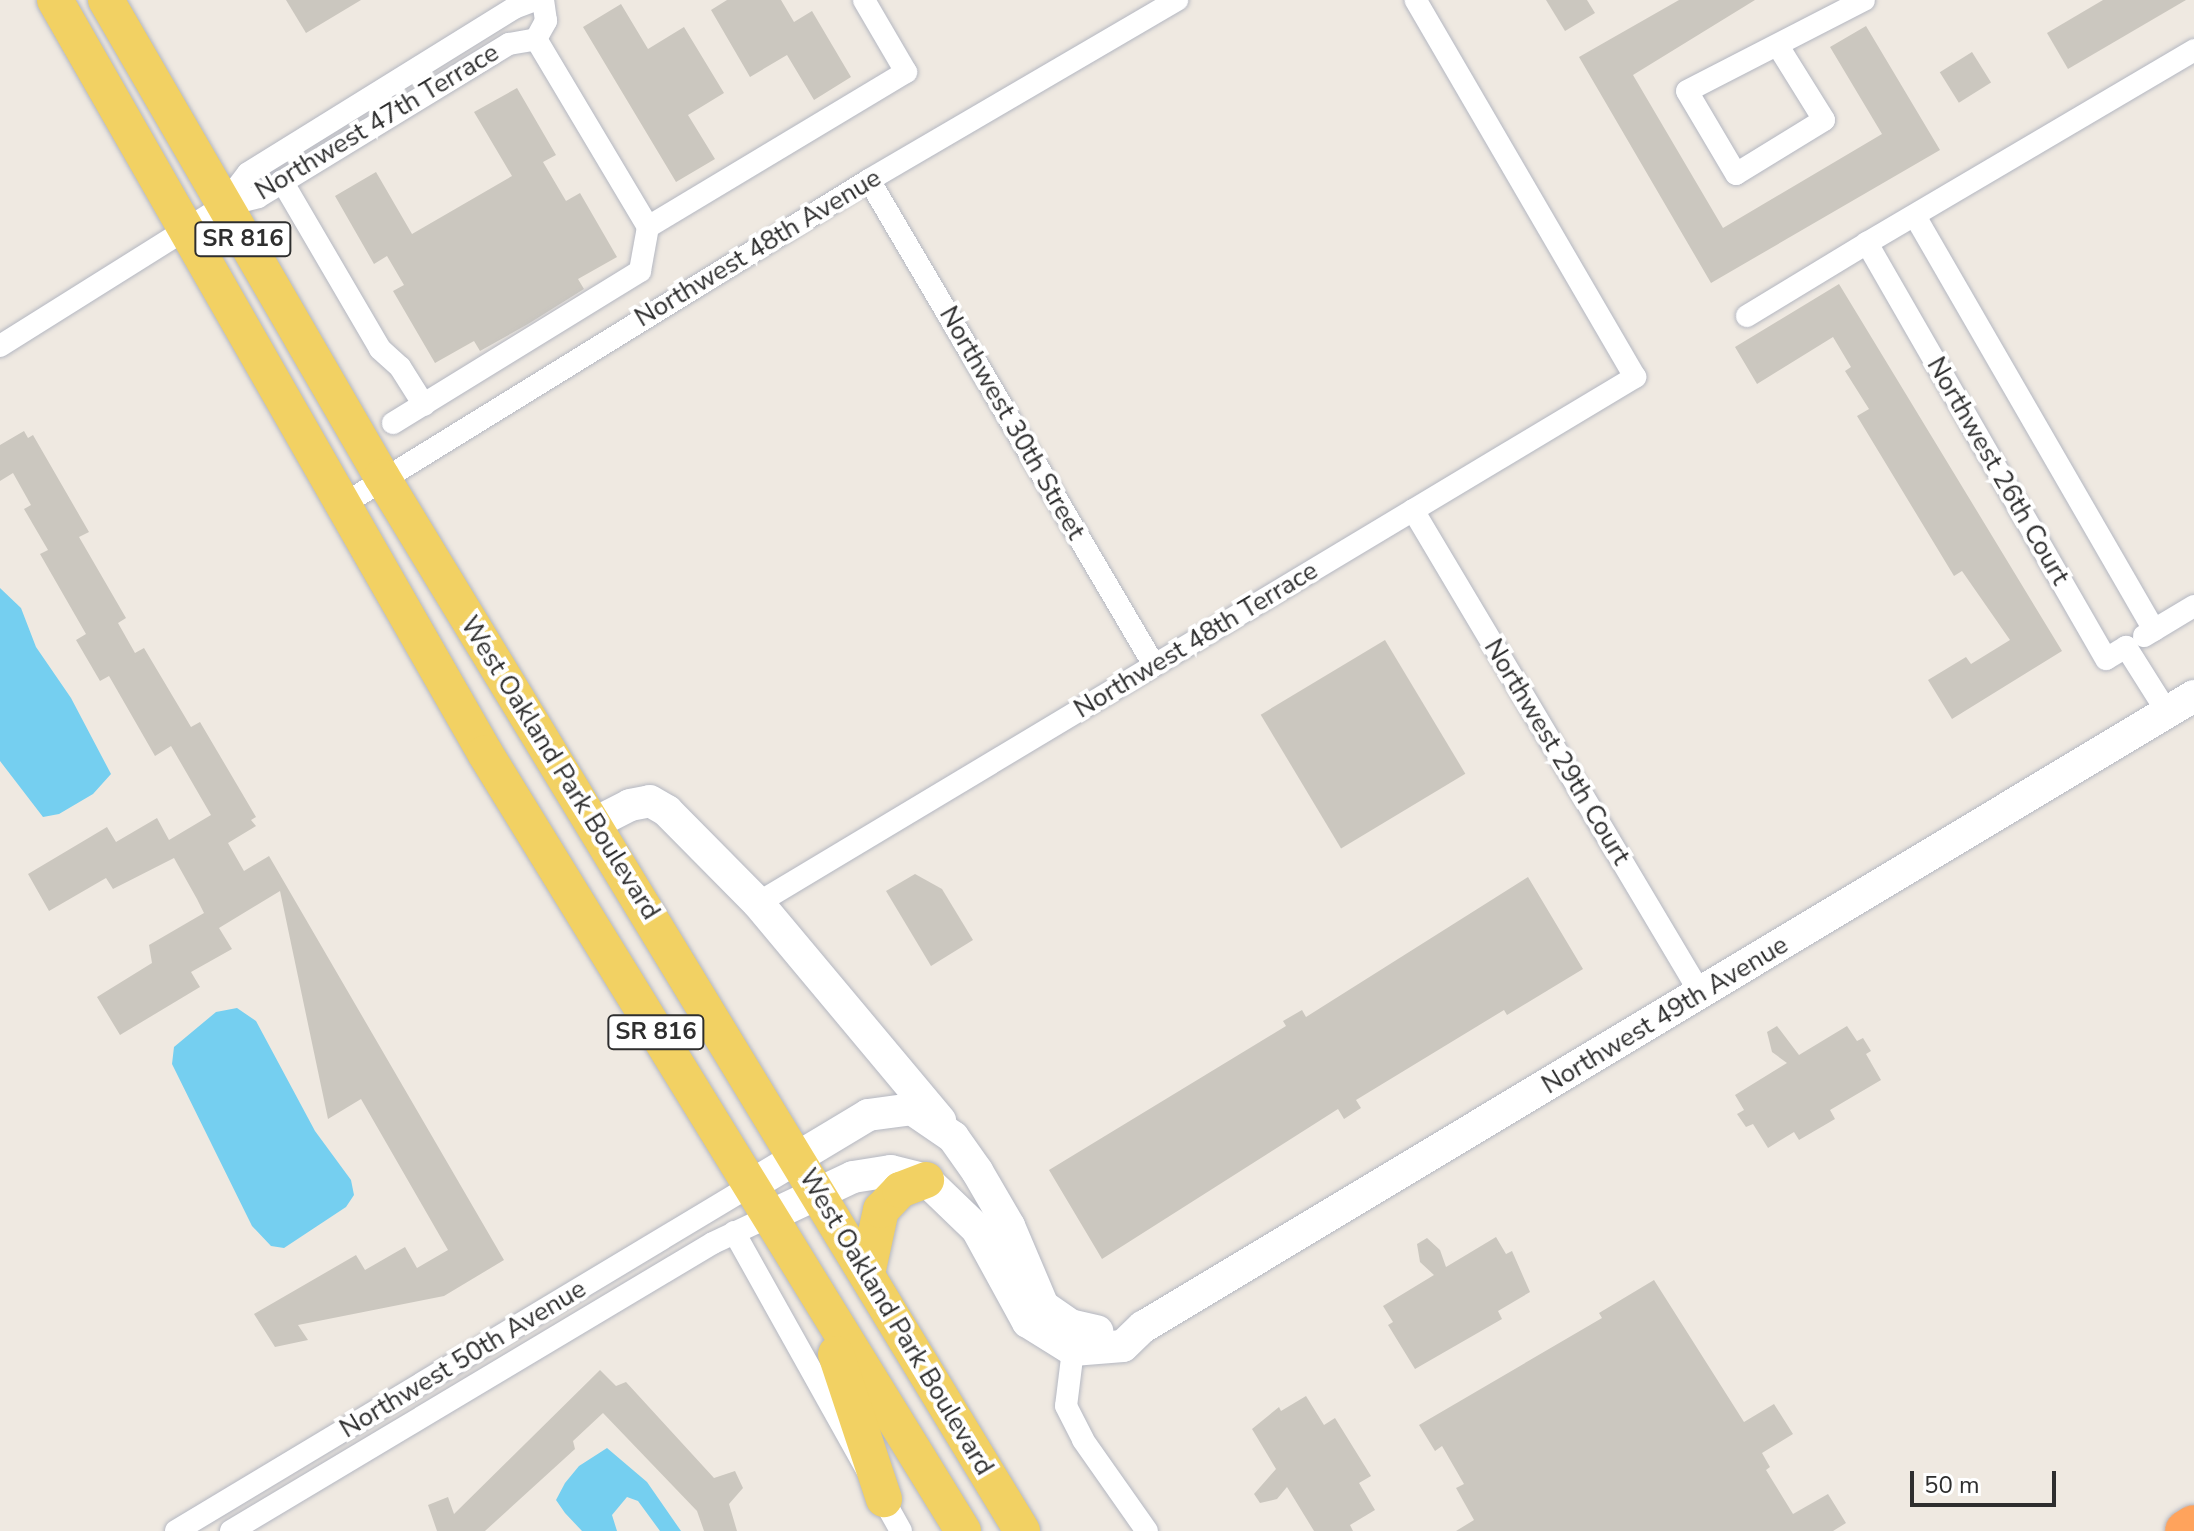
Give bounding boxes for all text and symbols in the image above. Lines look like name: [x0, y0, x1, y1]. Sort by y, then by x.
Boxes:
street label: Northwest 47th Terrace: [250, 37, 504, 207]
street label: Northwest 48th Avenue: [629, 162, 887, 334]
road number: SR 816: [193, 219, 293, 259]
street label: Northwest 30th Street: [933, 301, 1091, 545]
street label: Northwest 26th Court: [1920, 352, 2076, 590]
street label: Northwest 48th Terrace: [1069, 555, 1323, 725]
street label: West Oakland Park Boulevard: [454, 611, 666, 925]
street label: Northwest 29th Court: [1477, 634, 1637, 870]
street label: Northwest 49th Avenue: [1536, 929, 1794, 1101]
road number: SR 816: [606, 1012, 706, 1052]
street label: West Oakland Park Boulevard: [792, 1163, 1000, 1481]
street label: Northwest 50th Avenue: [334, 1273, 592, 1445]
scale bar: [1914, 1455, 2060, 1505]
text: 50 m: [1924, 1469, 1980, 1501]

